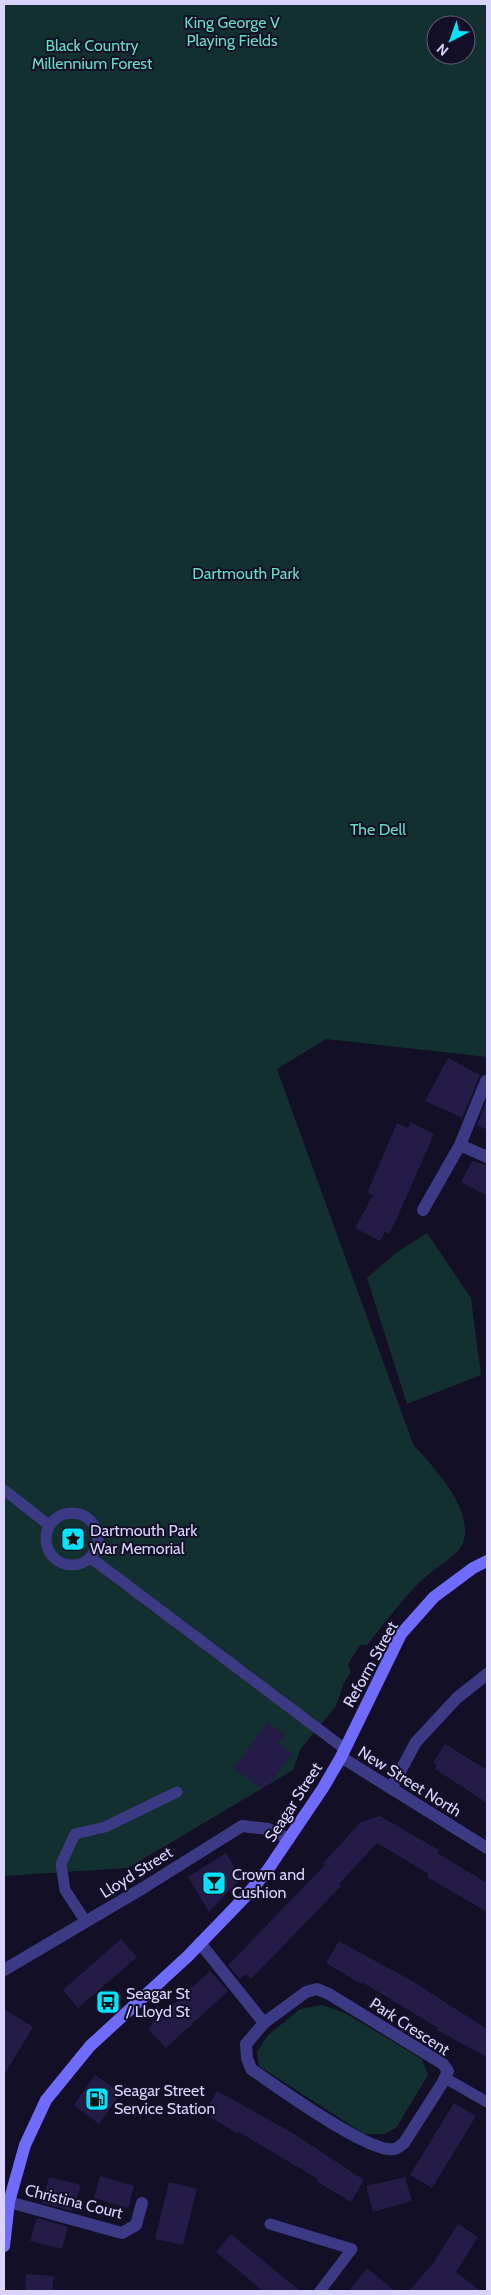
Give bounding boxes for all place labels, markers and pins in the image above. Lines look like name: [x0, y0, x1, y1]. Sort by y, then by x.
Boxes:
place label: Dartmouth Park War Memorial: [90, 1521, 198, 1558]
place icon: Dartmouth Park War Memorial: [60, 1526, 86, 1552]
place label: Crown and Cushion: [232, 1865, 305, 1902]
bar icon: Crown and Cushion: [201, 1870, 227, 1896]
place label: Seagar St / Lloyd St: [125, 1984, 191, 2021]
bus stop icon: Seagar St / Lloyd St: [95, 1989, 121, 2015]
place label: Seagar Street Service Station: [114, 2081, 215, 2118]
fuel station icon: Seagar Street Service Station: [84, 2086, 110, 2112]

